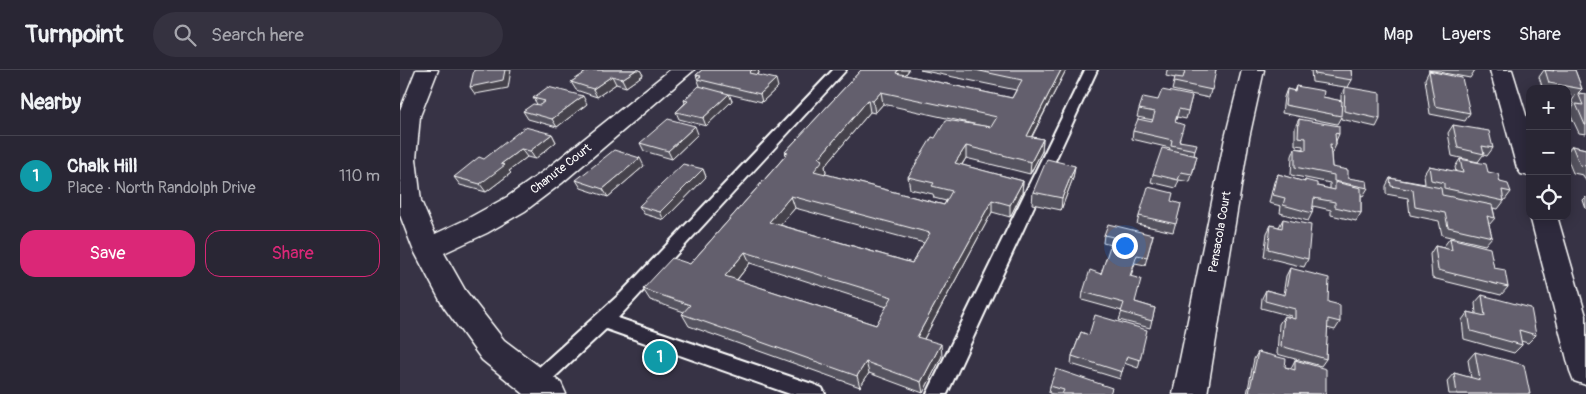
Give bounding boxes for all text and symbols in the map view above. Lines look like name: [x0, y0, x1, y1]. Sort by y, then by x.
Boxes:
search box: [153, 12, 503, 57]
text: Turnpoint: [25, 20, 123, 49]
icon: search: [171, 21, 199, 49]
text: Search here: [211, 23, 304, 47]
text: Map: [1384, 23, 1413, 46]
text: Layers: [1441, 23, 1491, 46]
text: Share: [1519, 23, 1561, 46]
map controls: [1526, 85, 1571, 220]
button: +: [1526, 85, 1571, 130]
text: Nearby: [20, 89, 81, 116]
button: −: [1526, 130, 1571, 175]
street label: Chanute Court: [527, 140, 595, 198]
text: Chalk Hill: [67, 154, 138, 178]
text: 1: [33, 166, 39, 186]
text: 110 m: [339, 166, 380, 186]
button: locate: [1526, 175, 1571, 220]
text: Place · North Randolph Drive: [67, 178, 256, 198]
street label: Pensacola Court: [1205, 190, 1235, 274]
button: Save: [20, 230, 195, 277]
button: Share: [205, 230, 380, 277]
your location: [1112, 233, 1138, 259]
pin: 1: [644, 338, 676, 376]

